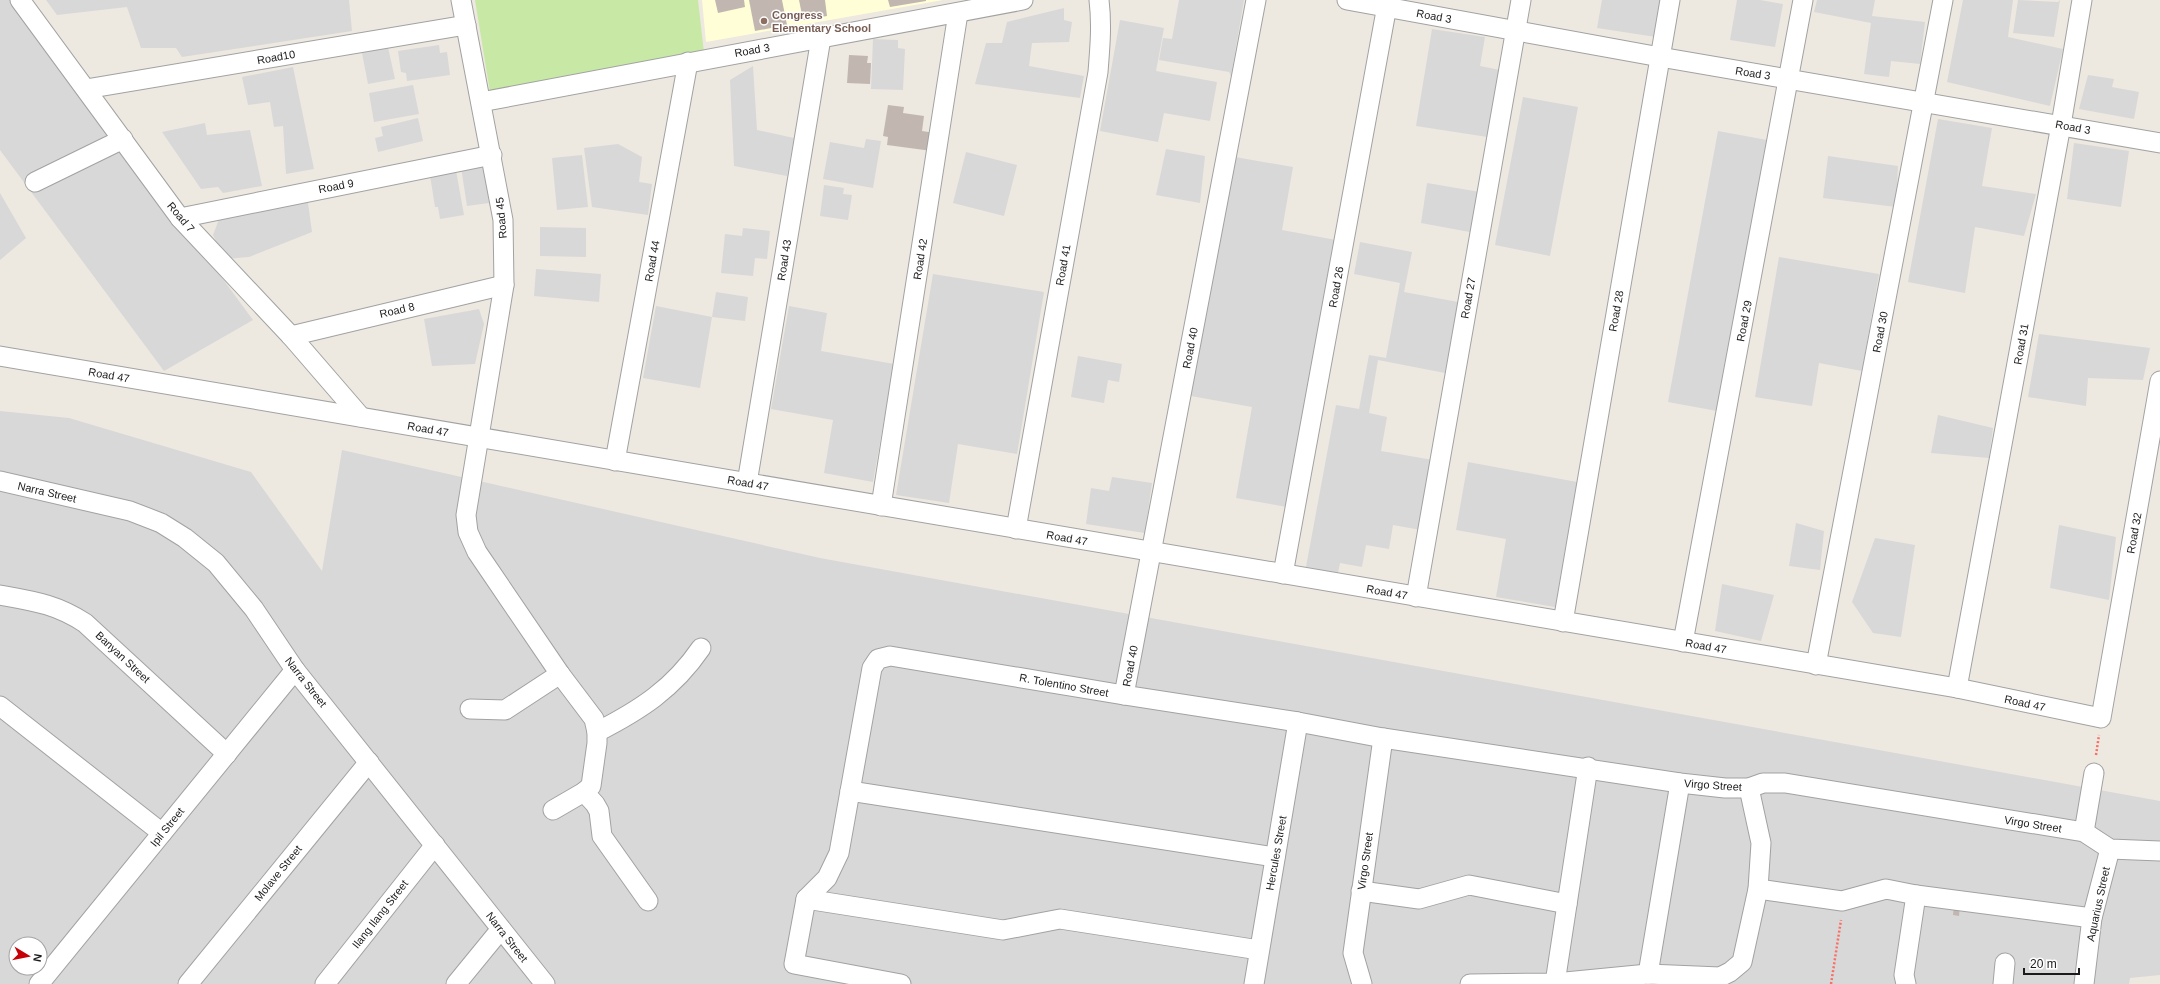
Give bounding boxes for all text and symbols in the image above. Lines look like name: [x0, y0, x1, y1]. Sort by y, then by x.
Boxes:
street label: Road 3: [1415, 7, 1453, 25]
place label: Congress Elementary School: [772, 9, 871, 34]
marker: Congress Elementary School: [759, 16, 769, 26]
street label: Road 3: [733, 41, 771, 59]
street label: Road10: [256, 48, 296, 66]
street label: Road 3: [1735, 64, 1771, 82]
street label: Road 3: [2054, 118, 2092, 136]
street label: Road 9: [317, 177, 355, 195]
street label: Road 45: [493, 197, 509, 239]
street label: Road 7: [165, 200, 197, 234]
street label: Road 42: [911, 238, 929, 280]
street label: Road 44: [642, 239, 662, 283]
street label: Road 43: [775, 239, 793, 281]
street label: Road 41: [1053, 243, 1073, 287]
street label: Road 26: [1326, 265, 1346, 309]
street label: Road 27: [1458, 276, 1478, 320]
street label: Road 28: [1606, 289, 1626, 333]
street label: Road 29: [1734, 299, 1754, 343]
street label: Road 8: [378, 300, 416, 320]
street label: Road 30: [1870, 310, 1890, 354]
street label: Road 31: [2011, 322, 2031, 366]
street label: Road 40: [1180, 326, 1200, 370]
street label: Road 47: [87, 365, 131, 385]
street label: Road 47: [406, 419, 450, 439]
street label: Road 47: [726, 473, 770, 493]
street label: Narra Street: [16, 479, 78, 505]
street label: Road 32: [2124, 511, 2144, 555]
street label: Road 47: [1045, 528, 1089, 548]
street label: Road 47: [1365, 582, 1409, 602]
street label: Banyan Street: [93, 629, 153, 685]
street label: Road 47: [1684, 636, 1728, 656]
street label: Road 40: [1120, 644, 1140, 688]
street label: Narra Street: [283, 655, 329, 709]
street label: R. Tolentino Street: [1018, 671, 1110, 699]
street label: Road 47: [2003, 693, 2047, 713]
street label: Virgo Street: [1684, 777, 1742, 793]
street label: Ipil Street: [148, 805, 186, 849]
street label: Virgo Street: [2003, 814, 2063, 834]
street label: Hercules Street: [1264, 815, 1288, 891]
street label: Virgo Street: [1355, 832, 1375, 890]
street label: Molave Street: [252, 843, 304, 903]
street label: Aquarius Street: [2084, 866, 2112, 942]
street label: Ilang Ilang Street: [350, 878, 410, 950]
street label: Narra Street: [484, 910, 530, 964]
north arrow: [8, 936, 48, 976]
scale bar: [2024, 950, 2079, 976]
text: N: [31, 953, 44, 963]
text: 20 m: [2030, 957, 2057, 971]

